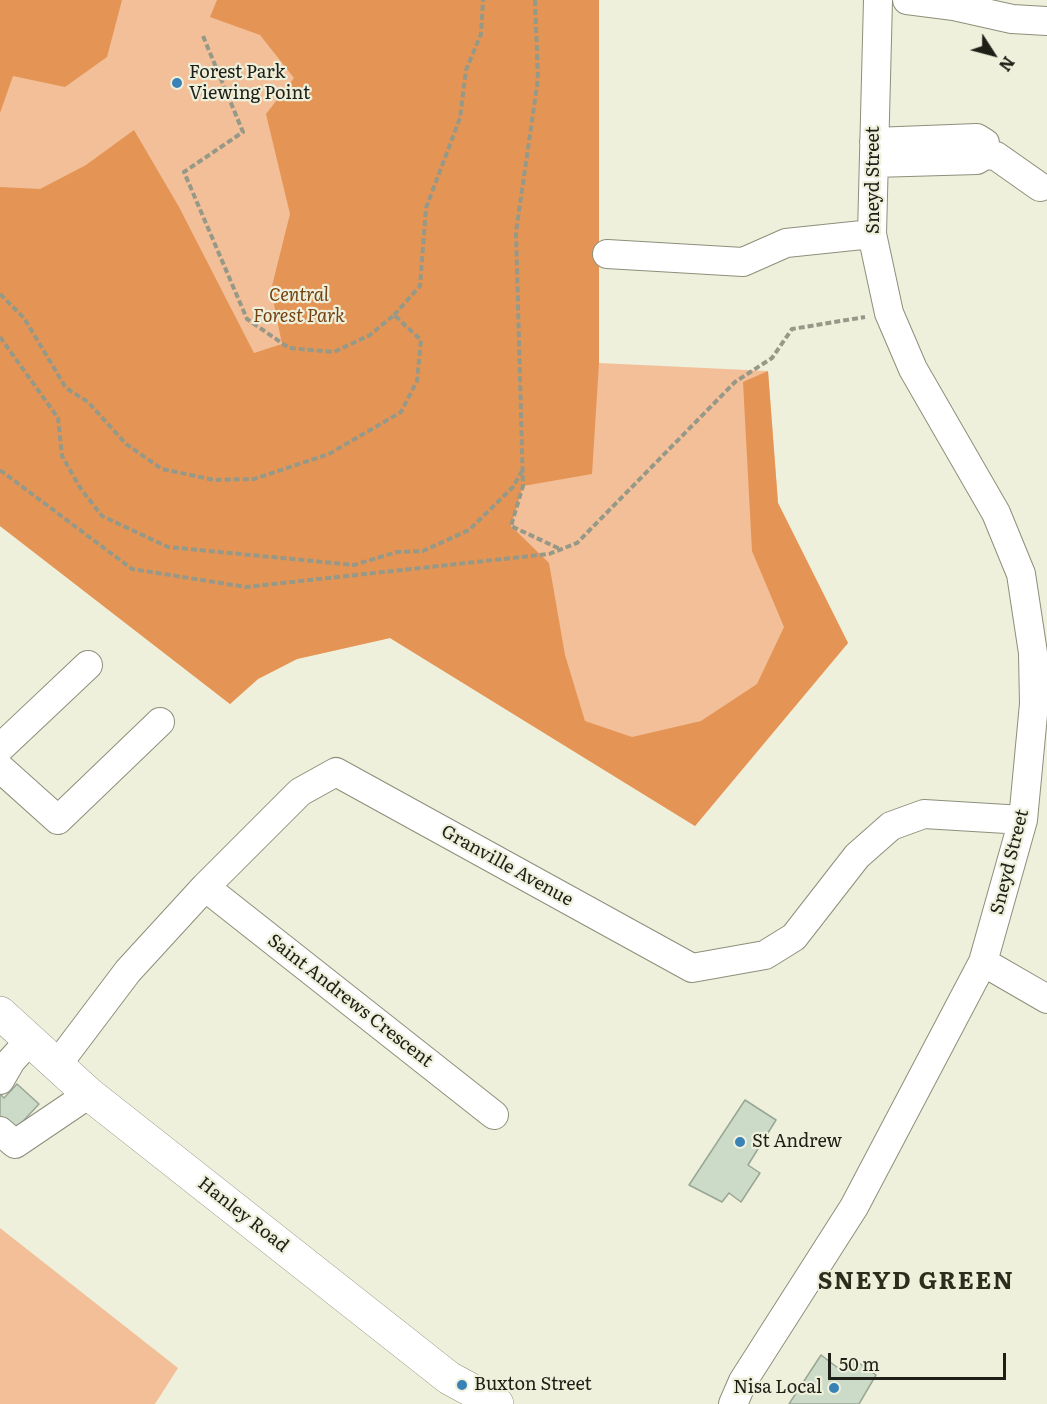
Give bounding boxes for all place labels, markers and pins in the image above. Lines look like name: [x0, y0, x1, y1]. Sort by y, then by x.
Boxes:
place label: Forest Park Viewing Point: [189, 62, 310, 104]
marker: Forest Park Viewing Point: [170, 76, 184, 90]
place label: St Andrew: [752, 1131, 842, 1153]
marker: St Andrew: [733, 1135, 747, 1149]
place label: Buxton Street: [474, 1374, 592, 1396]
place label: Nisa Local: [733, 1377, 822, 1399]
marker: Buxton Street: [455, 1378, 469, 1392]
marker: Nisa Local: [827, 1381, 841, 1395]

